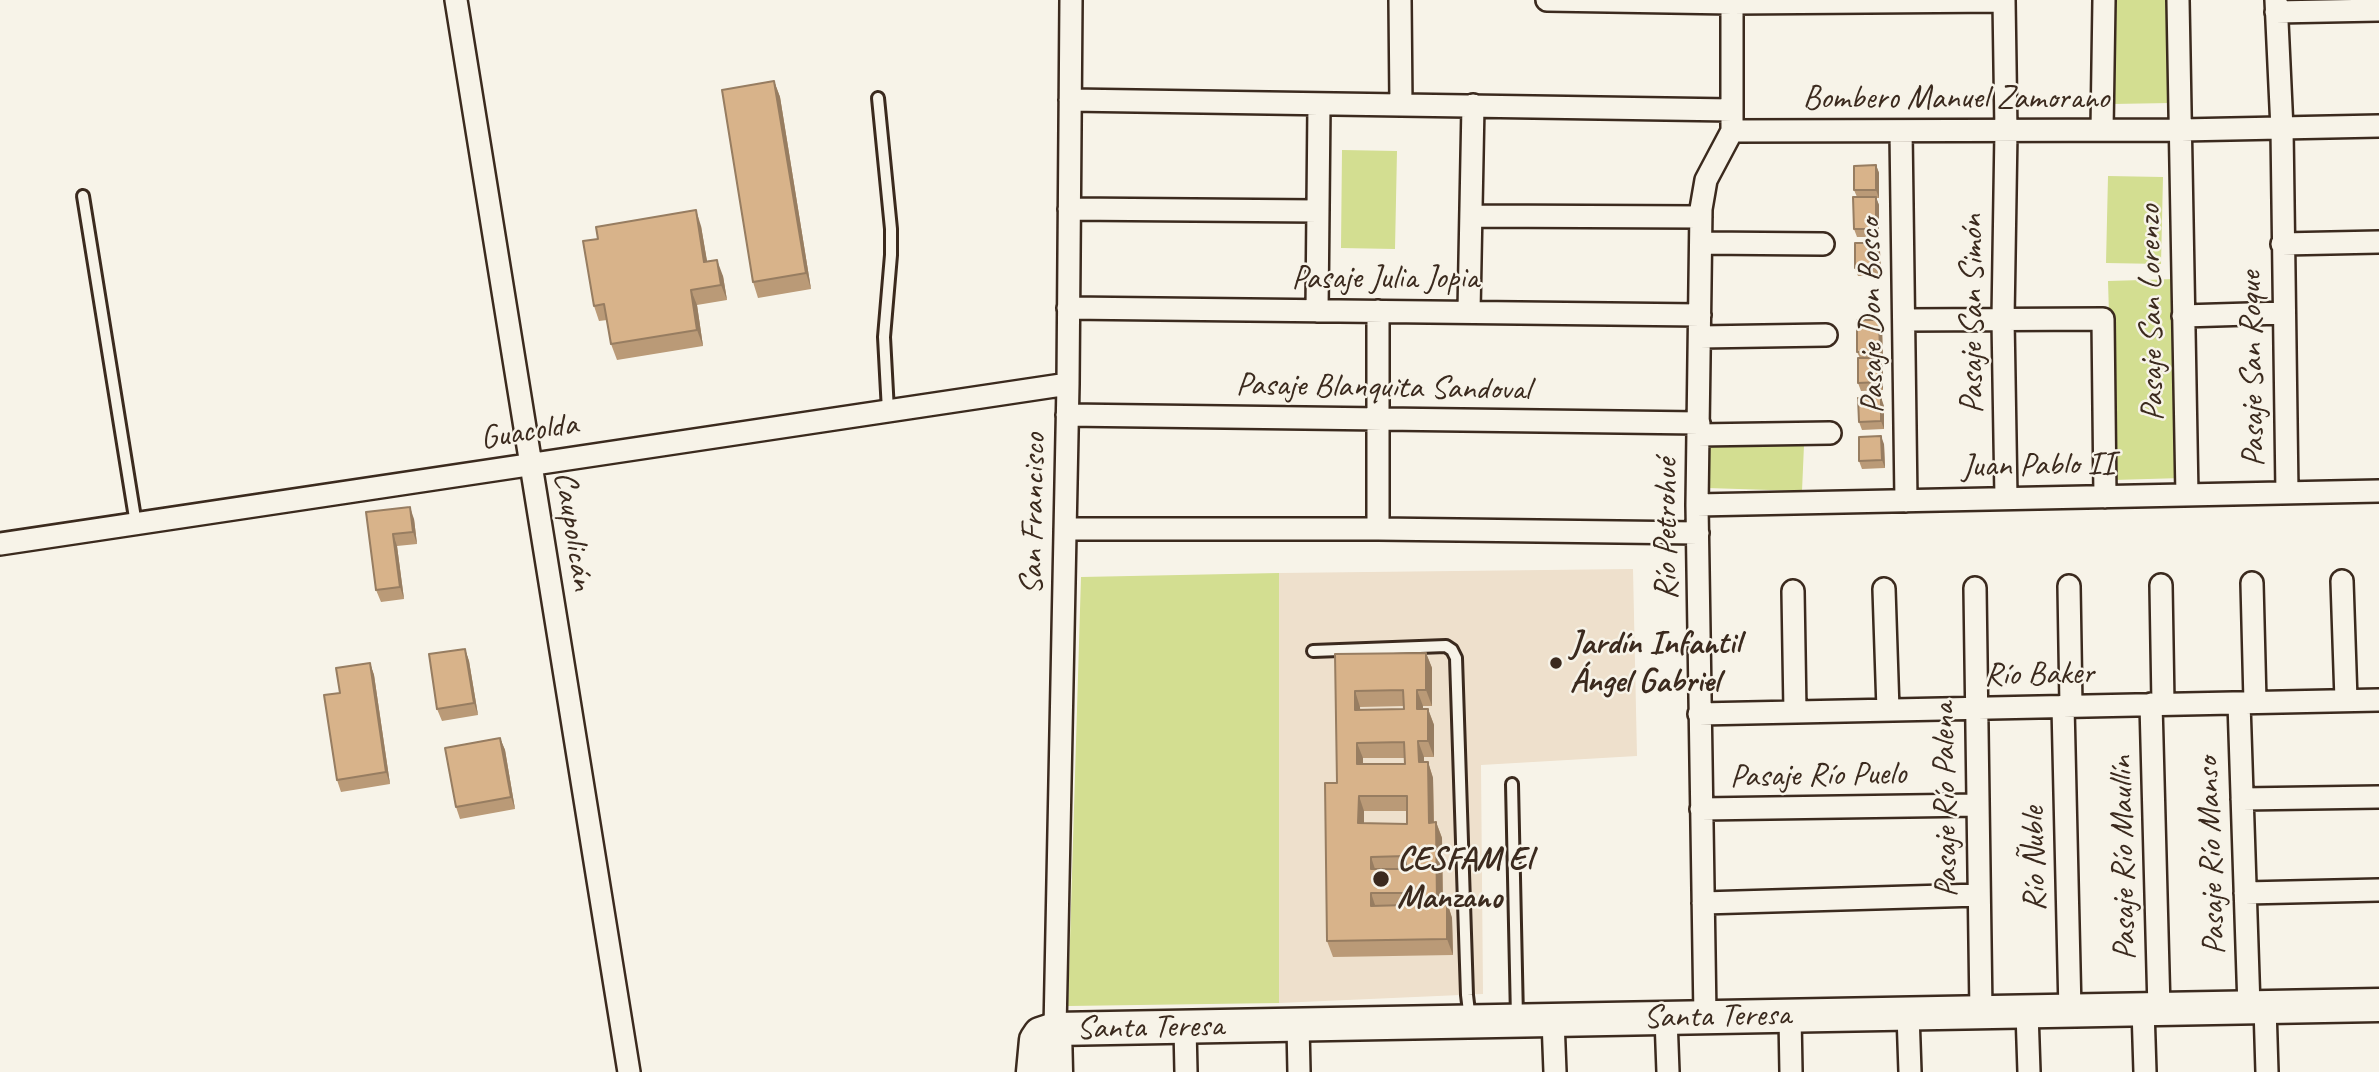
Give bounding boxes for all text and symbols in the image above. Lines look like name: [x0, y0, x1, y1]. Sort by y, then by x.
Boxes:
street label: Bombero Manuel Zamorano: [1803, 79, 2109, 119]
street label: Pasaje San Lorenzo: [2130, 204, 2174, 422]
street label: Pasaje San Simón: [1953, 214, 1993, 414]
street label: Pasaje Don Bosco: [1850, 218, 1894, 414]
street label: Pasaje Julia Jopia: [1291, 259, 1479, 299]
street label: Pasaje San Roque: [2231, 271, 2275, 467]
street label: Pasaje Blanquita Sandoval: [1235, 366, 1531, 410]
street label: Guacolda: [478, 405, 580, 459]
street label: San Francisco: [1013, 433, 1055, 595]
street label: Juan Pablo II: [1961, 445, 2115, 487]
street label: Río Petrohué: [1647, 458, 1687, 600]
street label: Caupolicán: [544, 469, 602, 593]
place label: Jardín Infantil Ángel Gabriel: [1570, 624, 1741, 702]
street label: Río Baker: [1984, 654, 2094, 696]
marker: Jardín Infantil Ángel Gabriel: [1548, 655, 1564, 671]
street label: Pasaje Río Palena: [1925, 702, 1967, 898]
street label: Pasaje Río Puelo: [1729, 755, 1907, 797]
street label: Pasaje Río Maullín: [2102, 755, 2146, 961]
street label: Pasaje Río Manso: [2189, 756, 2235, 956]
street label: Río Ñuble: [2014, 806, 2056, 912]
place label: CESFAM El Manzano: [1397, 840, 1532, 918]
marker: CESFAM El Manzano: [1371, 869, 1391, 889]
street label: Santa Teresa: [1643, 996, 1791, 1038]
street label: Santa Teresa: [1076, 1007, 1224, 1049]

